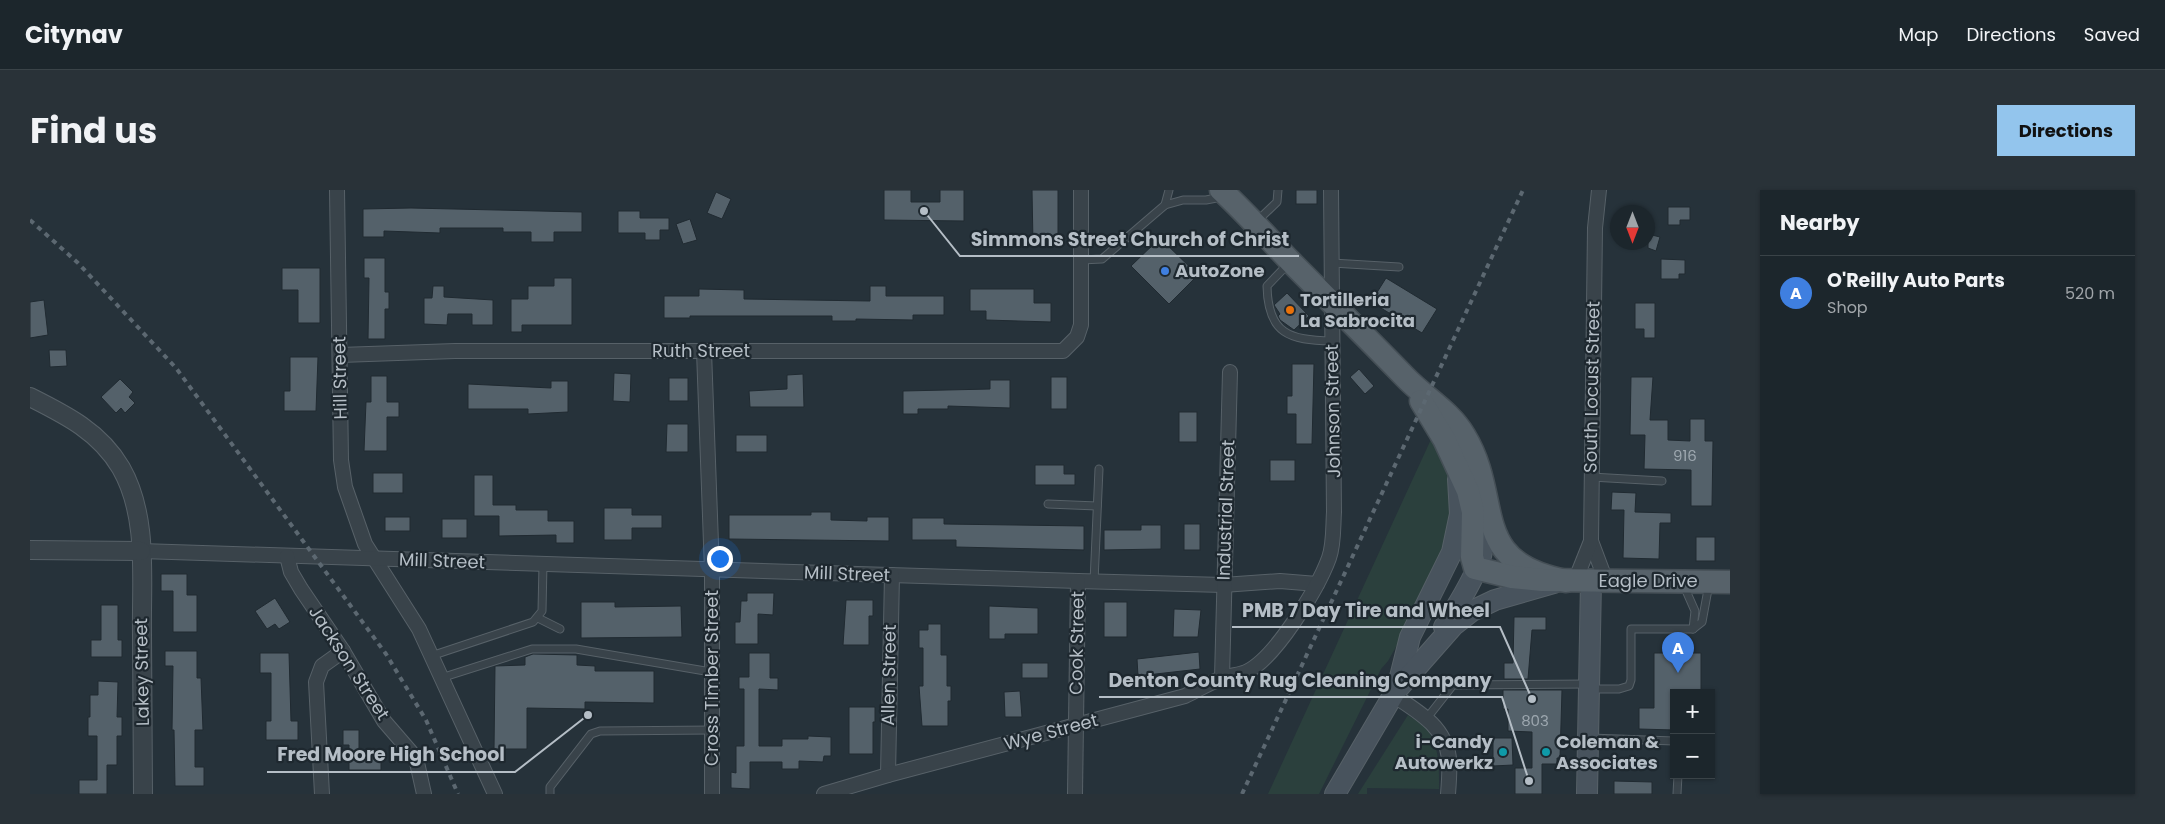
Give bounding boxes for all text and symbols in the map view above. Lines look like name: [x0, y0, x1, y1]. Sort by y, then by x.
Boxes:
text: Citynav: [25, 18, 123, 51]
text: Map: [1899, 22, 1938, 47]
text: Directions: [1966, 22, 2056, 47]
text: Saved: [2084, 22, 2140, 47]
button: Directions: [1997, 105, 2135, 156]
text: Find us: [30, 106, 157, 155]
north arrow: [1610, 205, 1655, 250]
text: Nearby: [1780, 208, 1860, 237]
callout: Simmons Street Church of Christ: [960, 222, 1299, 256]
text: Simmons Street Church of Christ: [971, 226, 1290, 253]
place label: AutoZone: [1175, 258, 1265, 283]
marker: AutoZone: [1159, 265, 1171, 277]
text: O'Reilly Auto Parts: [1827, 267, 2005, 294]
text: A: [1790, 282, 1802, 305]
text: 520 m: [2065, 282, 2115, 305]
place label: Tortilleria La Sabrocita: [1300, 287, 1415, 333]
text: Shop: [1827, 296, 1868, 319]
street label: South Locust Street: [1578, 301, 1605, 473]
marker: Tortilleria La Sabrocita: [1284, 304, 1296, 316]
street label: Hill Street: [326, 336, 353, 420]
street label: Ruth Street: [652, 338, 750, 363]
street label: Johnson Street: [1319, 344, 1346, 478]
street label: Industrial Street: [1211, 439, 1240, 581]
house number: 916: [1673, 445, 1697, 466]
your location: [707, 546, 733, 572]
street label: Mill Street: [398, 547, 486, 574]
street label: Mill Street: [803, 560, 891, 587]
street label: Eagle Drive: [1598, 568, 1698, 593]
street label: Cross Timber Street: [699, 590, 724, 766]
street label: Cook Street: [1063, 591, 1090, 695]
callout: PMB 7 Day Tire and Wheel: [1232, 593, 1500, 627]
text: PMB 7 Day Tire and Wheel: [1242, 597, 1490, 624]
street label: Jackson Street: [303, 601, 396, 725]
street label: Lakey Street: [128, 618, 155, 726]
street label: Allen Street: [875, 624, 902, 726]
pin: A: [1662, 632, 1694, 673]
callout: Denton County Rug Cleaning Company: [1099, 663, 1502, 697]
text: Denton County Rug Cleaning Company: [1108, 667, 1493, 694]
map controls: [1670, 689, 1715, 779]
button: +: [1670, 689, 1715, 734]
street label: Wye Street: [1001, 707, 1101, 756]
house number: 803: [1521, 710, 1549, 731]
place label: i-Candy Autowerkz: [1394, 729, 1494, 775]
place label: Coleman & Associates: [1556, 729, 1660, 775]
button: −: [1670, 734, 1715, 779]
callout: Fred Moore High School: [267, 738, 515, 772]
text: Fred Moore High School: [277, 741, 505, 768]
marker: i-Candy Autowerkz: [1497, 746, 1509, 758]
marker: Coleman & Associates: [1540, 746, 1552, 758]

